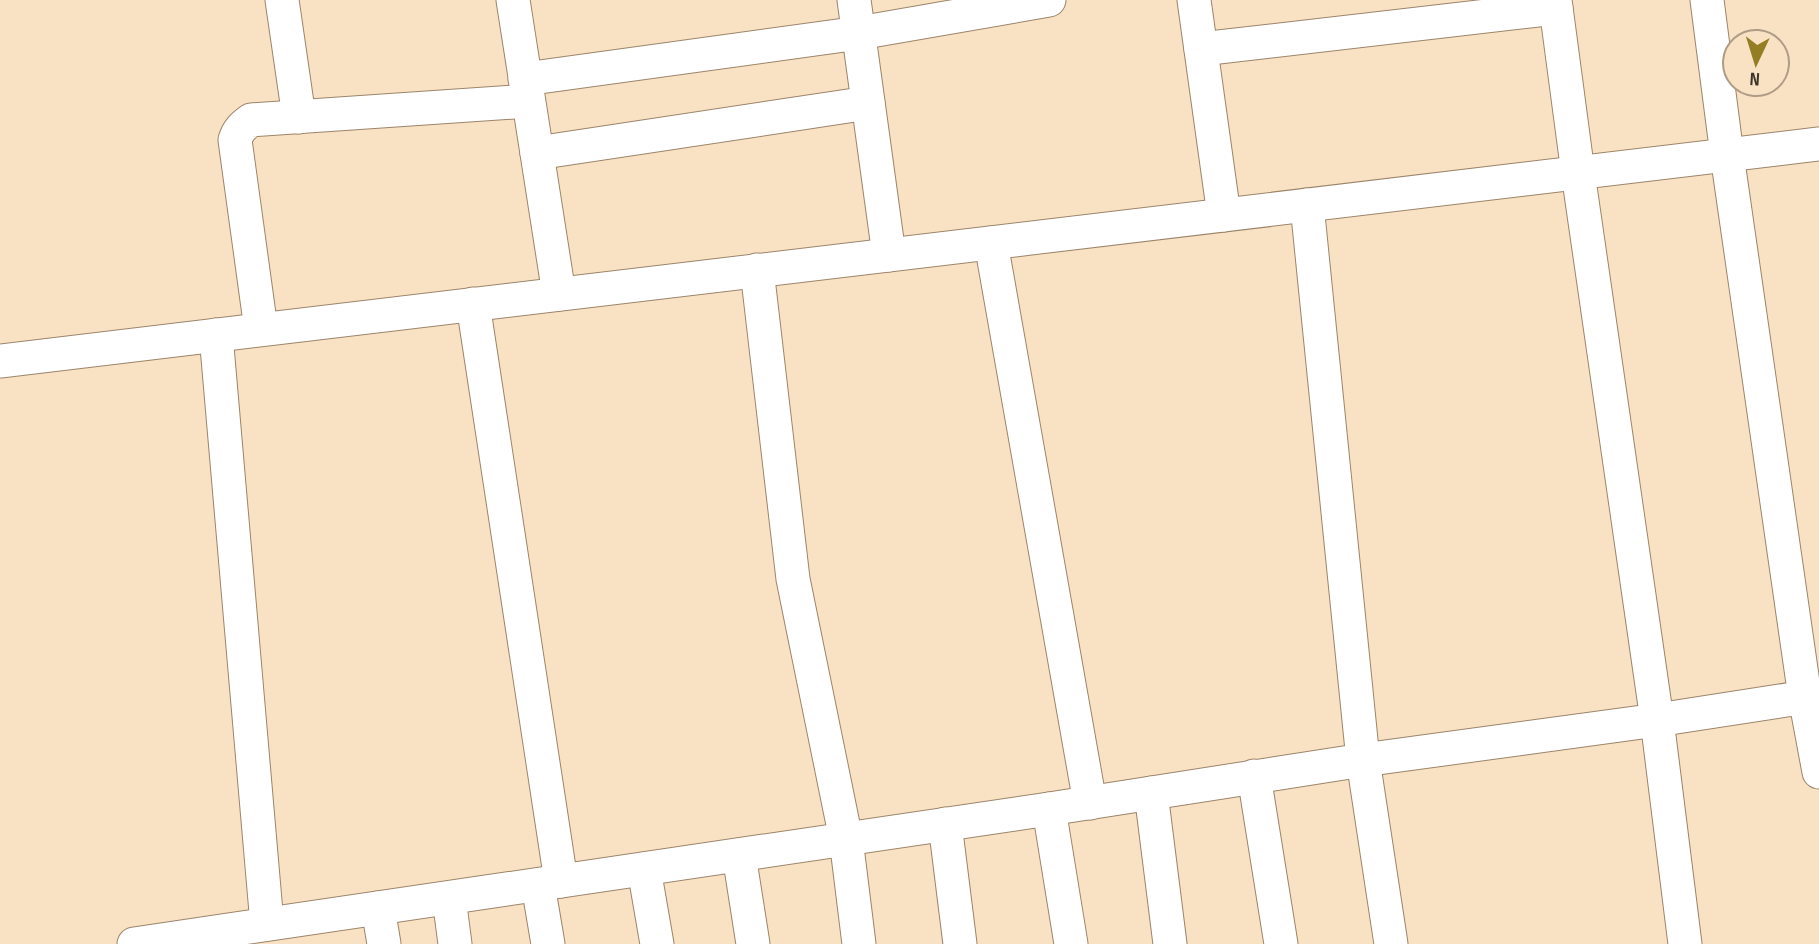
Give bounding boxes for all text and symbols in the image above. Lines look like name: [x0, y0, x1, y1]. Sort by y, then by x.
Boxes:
north arrow: [1721, 28, 1791, 98]
text: N: [1749, 67, 1761, 90]

